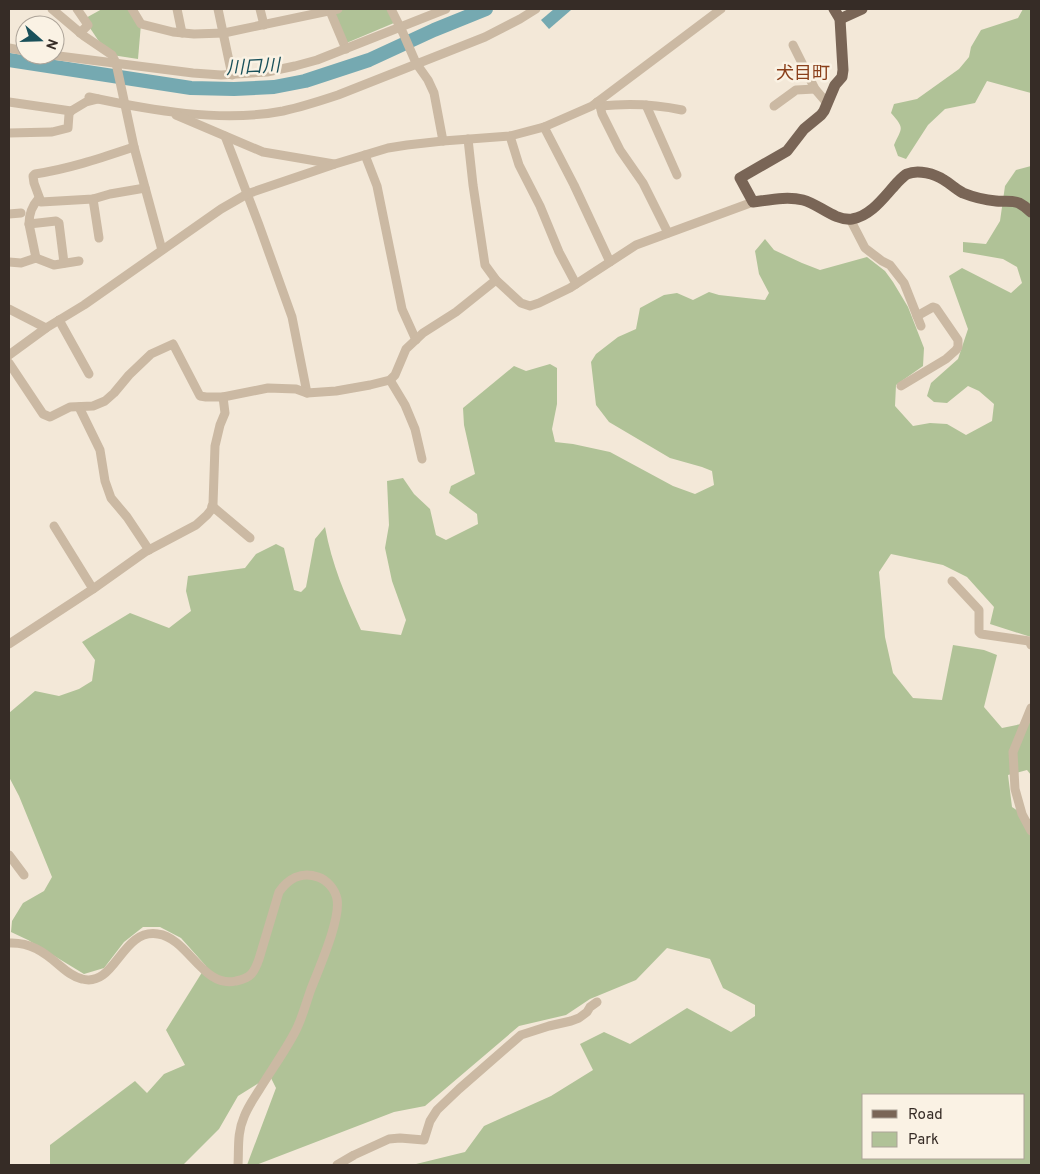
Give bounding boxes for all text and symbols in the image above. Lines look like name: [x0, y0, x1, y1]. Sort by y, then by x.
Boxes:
north arrow: [15, 15, 65, 65]
text: N: [41, 36, 61, 52]
water label: 川口川: [225, 55, 283, 81]
district label: 犬目町: [776, 63, 830, 86]
legend: [862, 1094, 1025, 1159]
text: Road: [908, 1106, 943, 1125]
text: Park: [908, 1131, 939, 1150]

